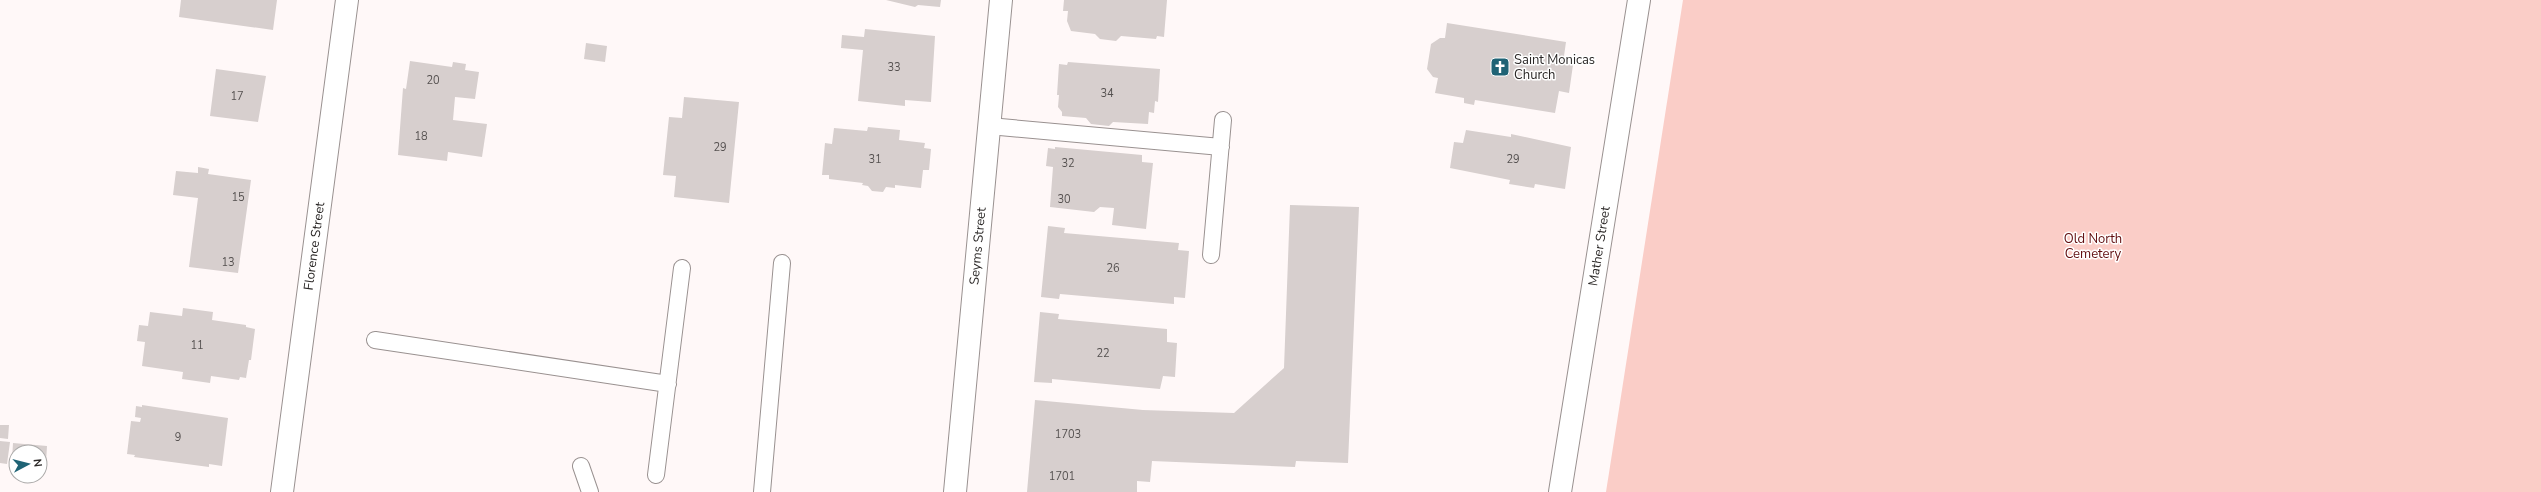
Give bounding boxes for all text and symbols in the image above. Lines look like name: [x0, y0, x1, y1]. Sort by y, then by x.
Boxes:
place label: Saint Monicas Church: [1514, 51, 1595, 84]
church icon: Saint Monicas Church: [1489, 56, 1511, 78]
house number: 33: [887, 60, 901, 75]
house number: 20: [426, 73, 440, 88]
house number: 34: [1100, 86, 1114, 101]
house number: 17: [230, 89, 244, 104]
house number: 18: [414, 129, 428, 144]
house number: 29: [713, 140, 727, 155]
house number: 31: [868, 152, 882, 167]
house number: 29: [1506, 152, 1520, 167]
house number: 32: [1061, 156, 1075, 171]
house number: 15: [231, 190, 245, 205]
house number: 30: [1057, 192, 1071, 207]
street label: Florence Street: [300, 201, 329, 291]
street label: Mather Street: [1584, 205, 1615, 287]
street label: Seyms Street: [965, 206, 991, 286]
park label: Old North Cemetery: [2064, 230, 2122, 263]
house number: 13: [221, 255, 235, 270]
house number: 26: [1106, 261, 1120, 276]
house number: 11: [190, 338, 204, 353]
house number: 22: [1096, 346, 1110, 361]
house number: 1703: [1055, 427, 1081, 442]
house number: 9: [175, 430, 181, 445]
north arrow: [8, 444, 48, 484]
text: N: [29, 458, 45, 468]
house number: 1701: [1049, 469, 1075, 484]

